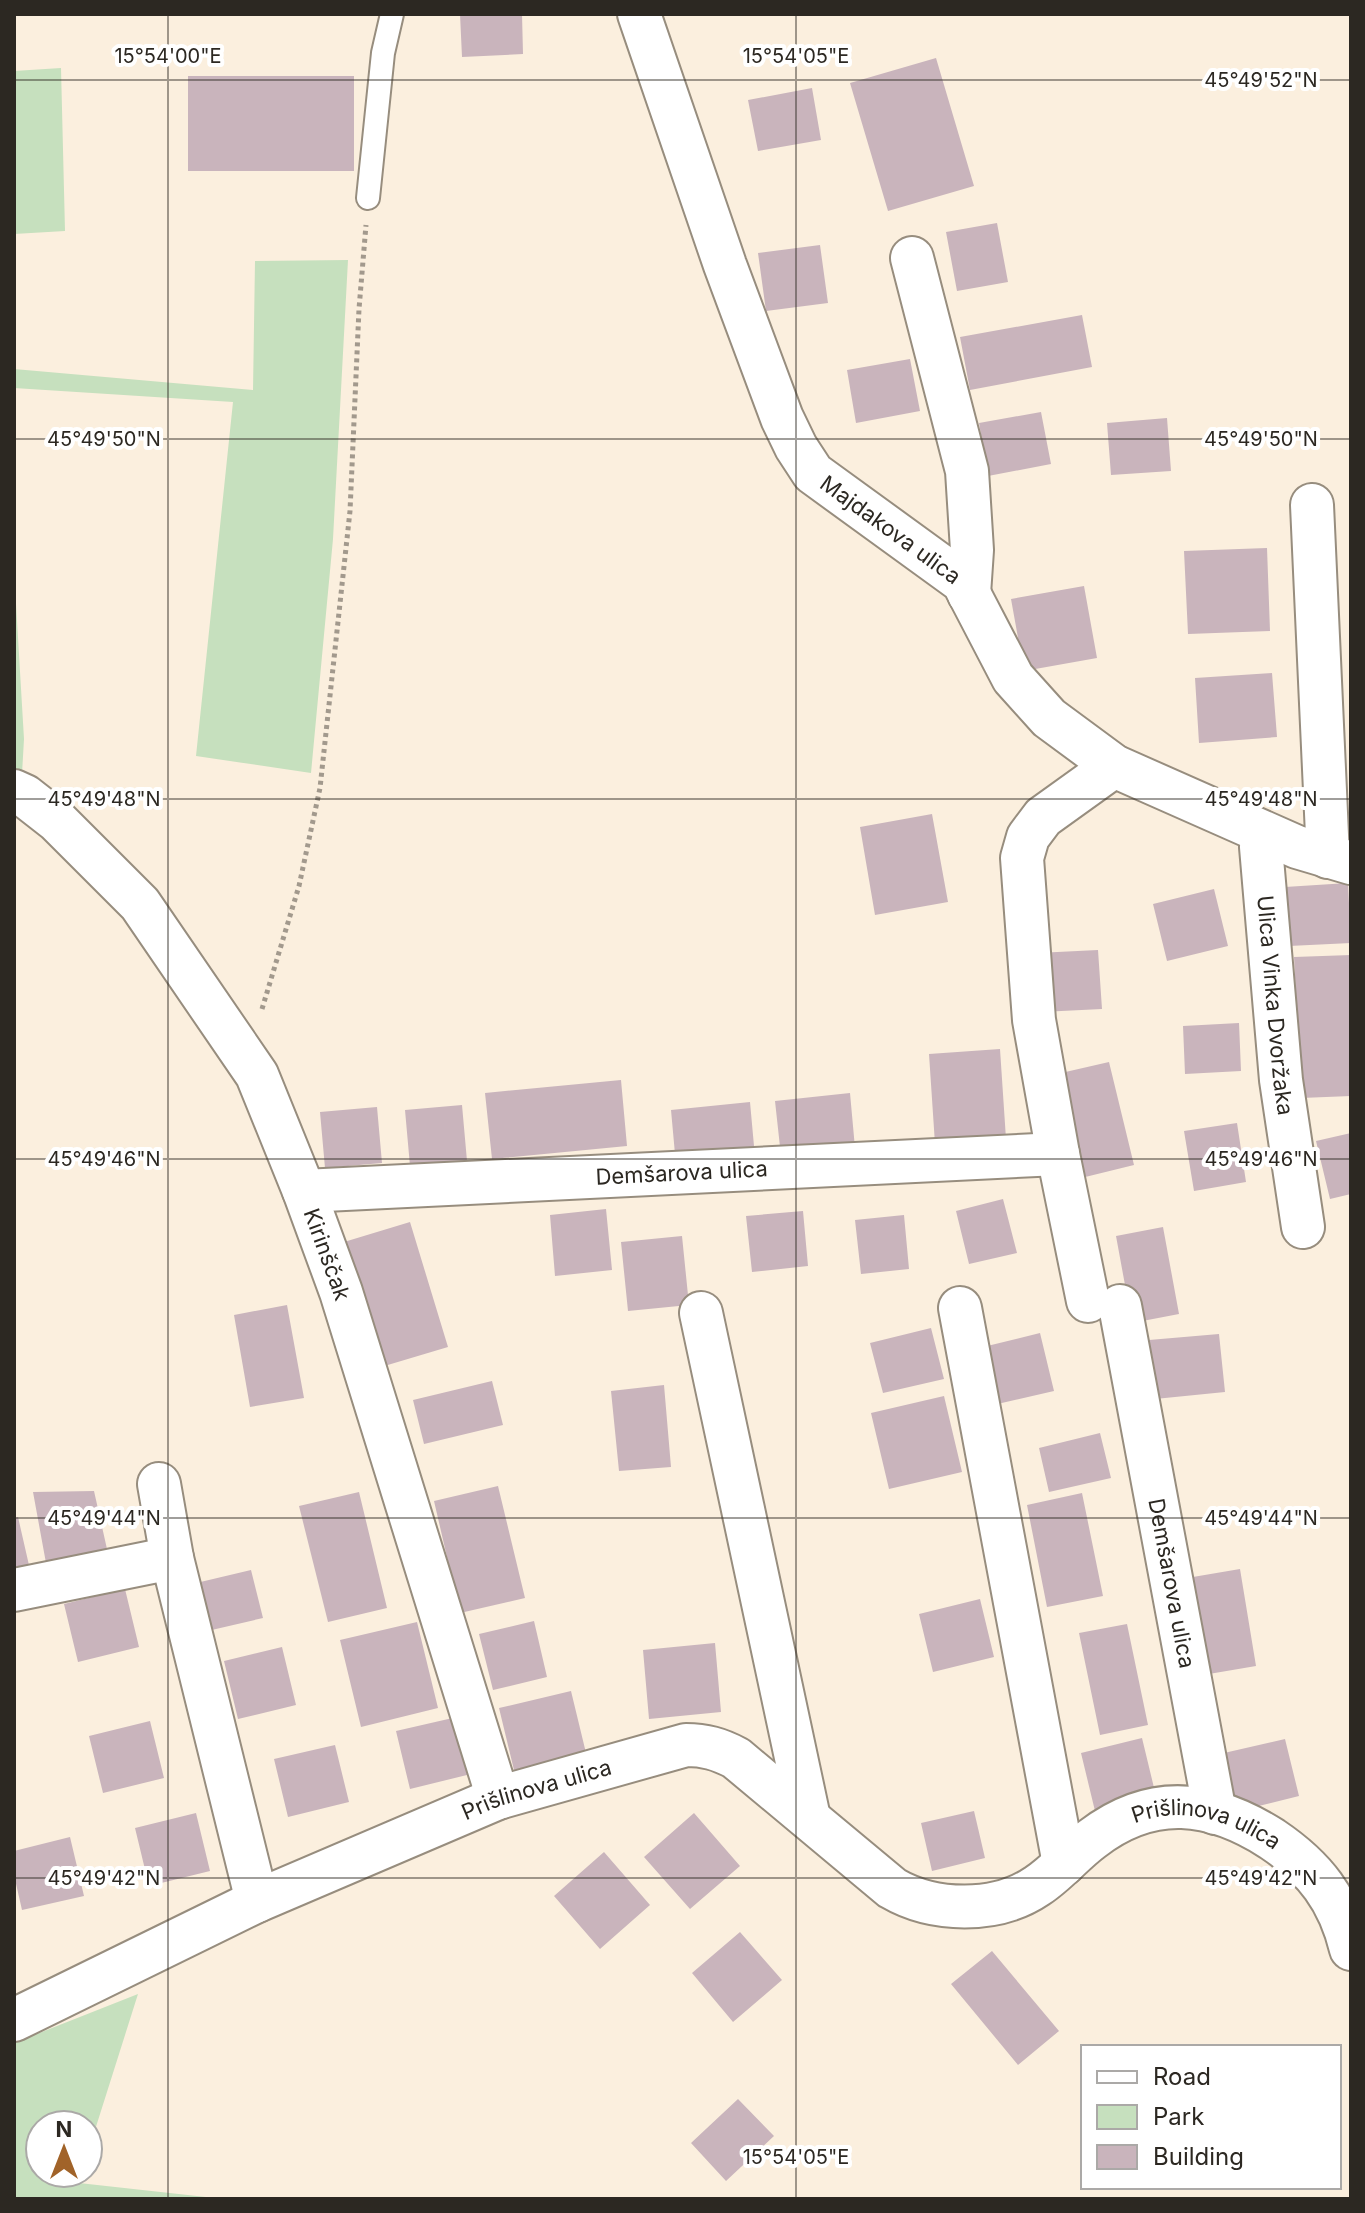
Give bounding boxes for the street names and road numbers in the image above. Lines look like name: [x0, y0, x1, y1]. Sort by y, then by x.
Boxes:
street label: Majdakova ulica: [815, 470, 966, 589]
street label: Ulica Vinka Dvoržaka: [1252, 894, 1299, 1117]
street label: Demšarova ulica: [595, 1155, 768, 1190]
street label: Kirinščak: [298, 1205, 356, 1304]
street label: Demšarova ulica: [1143, 1496, 1201, 1670]
street label: Prišlinova ulica: [457, 1754, 614, 1825]
street label: Prišlinova ulica: [1128, 1794, 1286, 1854]

